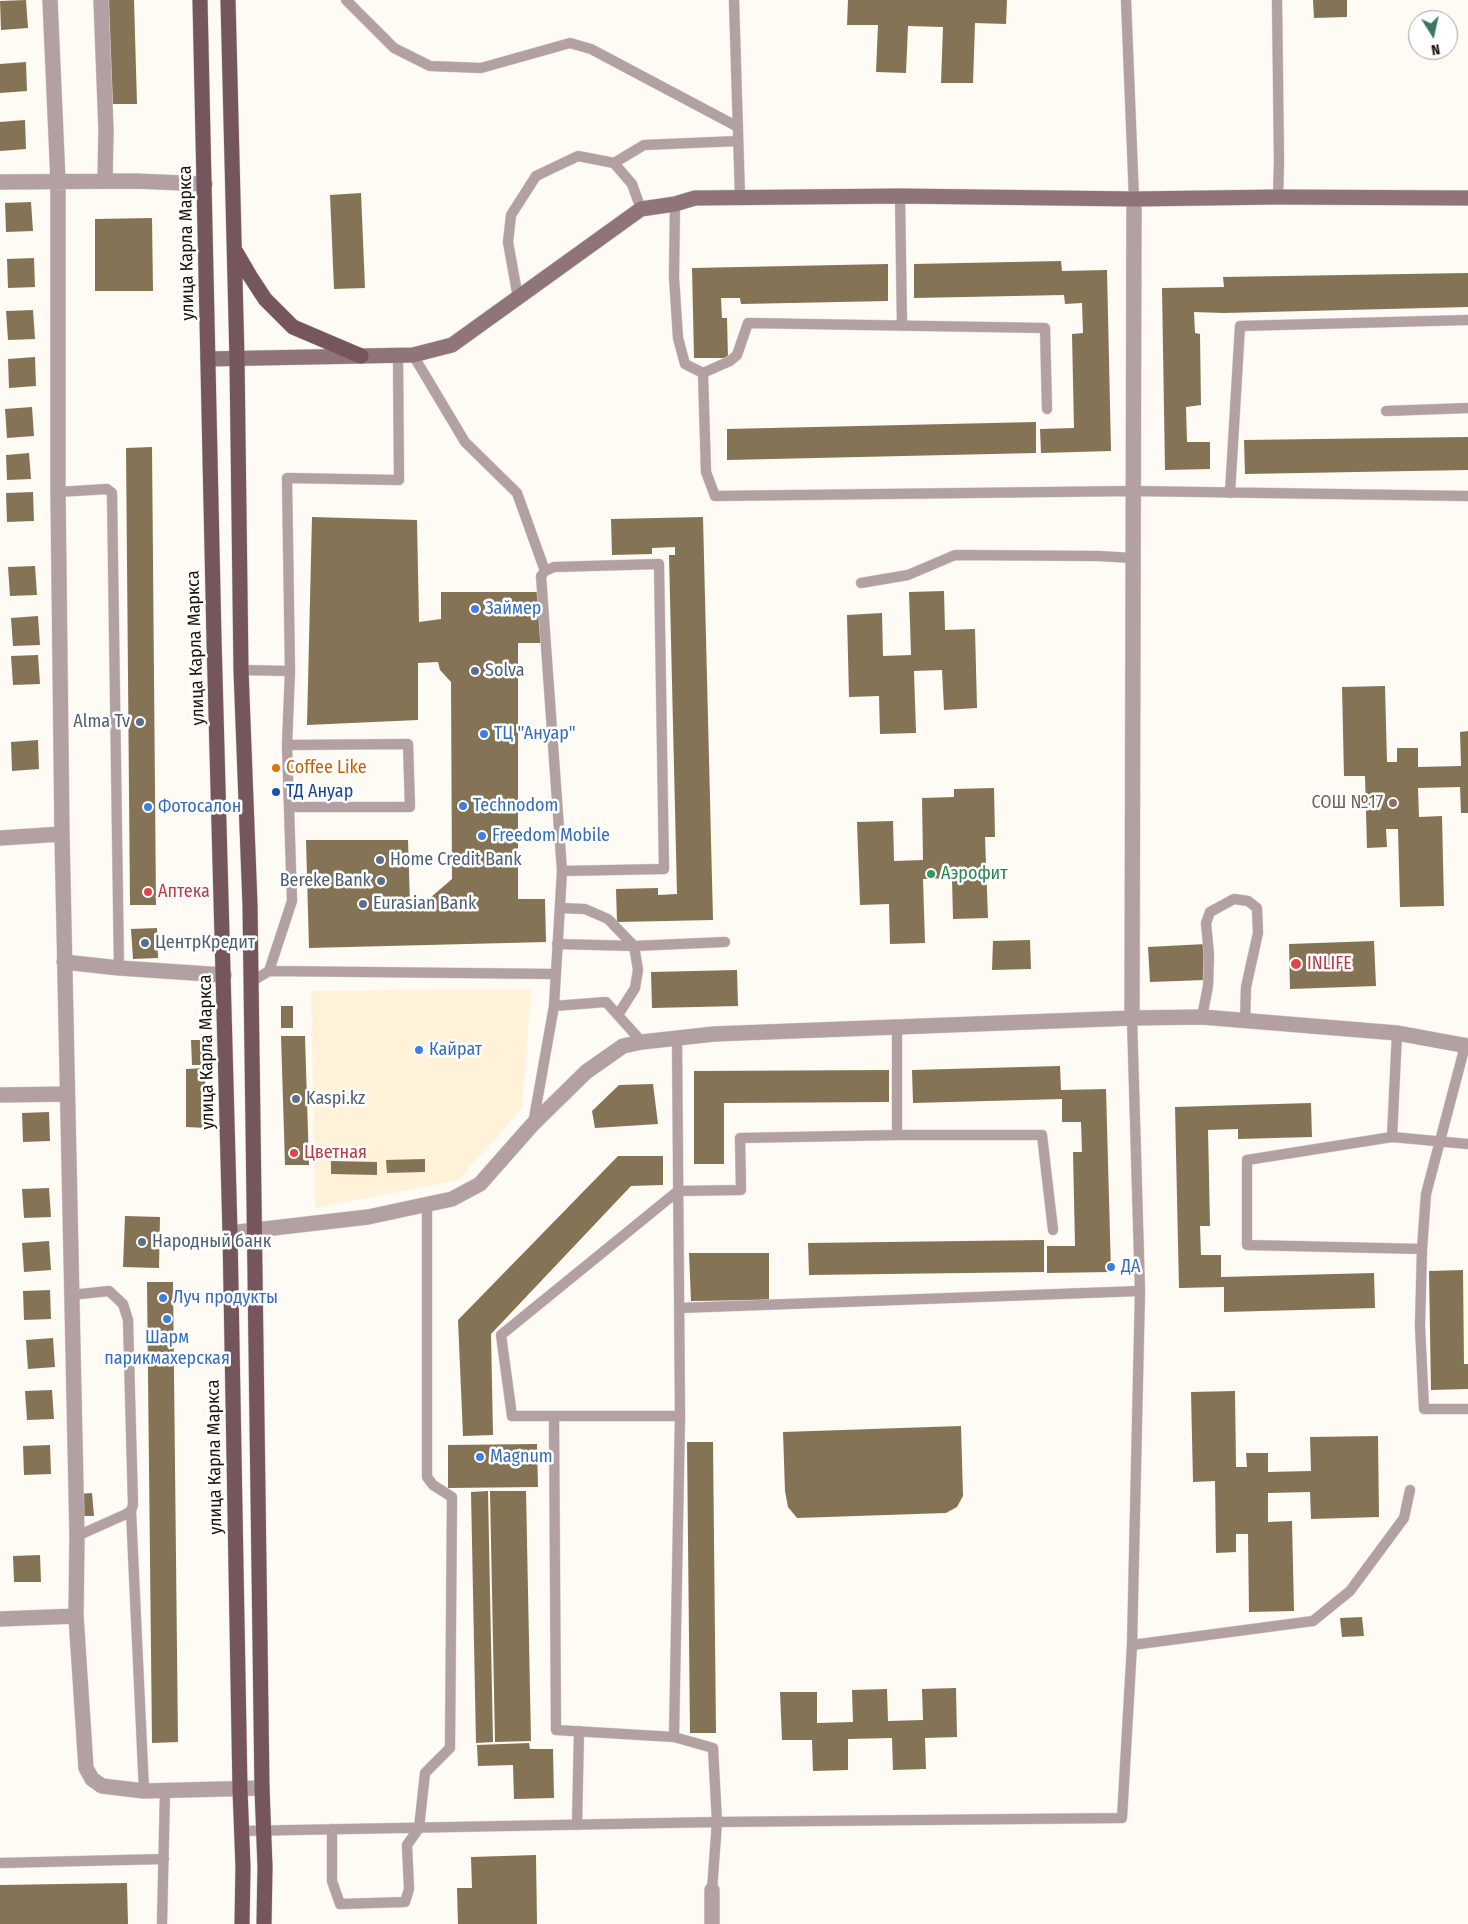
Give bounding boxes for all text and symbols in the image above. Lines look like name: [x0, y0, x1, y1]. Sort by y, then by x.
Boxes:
north arrow: [1408, 10, 1458, 60]
text: N: [1430, 40, 1441, 58]
street label: улица Карла Маркса: [175, 165, 199, 321]
street label: улица Карла Маркса: [182, 570, 210, 726]
place label: Займер: [485, 598, 541, 620]
marker: Займер: [469, 603, 481, 615]
place label: Solva: [485, 660, 525, 682]
marker: Solva: [469, 665, 481, 677]
place label: Alma Tv: [73, 711, 130, 733]
marker: Alma Tv: [134, 716, 146, 728]
place label: ТЦ "Ануар": [494, 723, 576, 745]
marker: ТЦ "Ануар": [478, 728, 490, 740]
place label: Coffee Like: [286, 757, 367, 779]
marker: Coffee Like: [270, 762, 282, 774]
place label: ТД Ануар: [286, 781, 353, 803]
marker: ТД Ануар: [270, 786, 282, 798]
place label: СОШ №17: [1311, 792, 1383, 814]
place label: Technodom: [473, 795, 558, 817]
place label: Фотосалон: [158, 796, 241, 818]
marker: СОШ №17: [1387, 797, 1399, 809]
marker: Technodom: [457, 800, 469, 812]
marker: Фотосалон: [142, 801, 154, 813]
place label: Freedom Mobile: [492, 825, 610, 847]
marker: Freedom Mobile: [476, 830, 488, 842]
place label: Home Credit Bank: [390, 849, 522, 871]
marker: Home Credit Bank: [374, 854, 386, 866]
place label: Аэрофит: [941, 863, 1008, 885]
marker: Аэрофит: [925, 868, 937, 880]
place label: Bereke Bank: [280, 870, 371, 892]
marker: Bereke Bank: [375, 875, 387, 887]
place label: Аптека: [158, 881, 210, 903]
marker: Аптека: [142, 886, 154, 898]
place label: Eurasian Bank: [373, 893, 476, 915]
marker: Eurasian Bank: [357, 898, 369, 910]
place label: ЦентрКредит: [155, 932, 255, 954]
marker: ЦентрКредит: [139, 937, 151, 949]
place label: INLIFE: [1307, 953, 1352, 975]
marker: INLIFE: [1289, 957, 1303, 971]
street label: улица Карла Маркса: [195, 974, 219, 1130]
place label: Кайрат: [429, 1039, 482, 1061]
marker: Кайрат: [413, 1044, 425, 1056]
place label: Kaspi.kz: [306, 1088, 365, 1110]
marker: Kaspi.kz: [290, 1093, 302, 1105]
place label: Цветная: [304, 1142, 367, 1164]
marker: Цветная: [288, 1147, 300, 1159]
place label: Народный банк: [152, 1231, 271, 1253]
marker: Народный банк: [136, 1236, 148, 1248]
place label: ДА: [1121, 1256, 1140, 1278]
marker: ДА: [1105, 1261, 1117, 1273]
place label: Луч продукты: [173, 1287, 278, 1309]
marker: Луч продукты: [157, 1292, 169, 1304]
marker: Шарм парикмахерская: [161, 1313, 173, 1325]
place label: Шарм парикмахерская: [104, 1327, 230, 1370]
street label: улица Карла Маркса: [203, 1379, 227, 1535]
place label: Magnum: [490, 1446, 553, 1468]
marker: Magnum: [474, 1451, 486, 1463]

